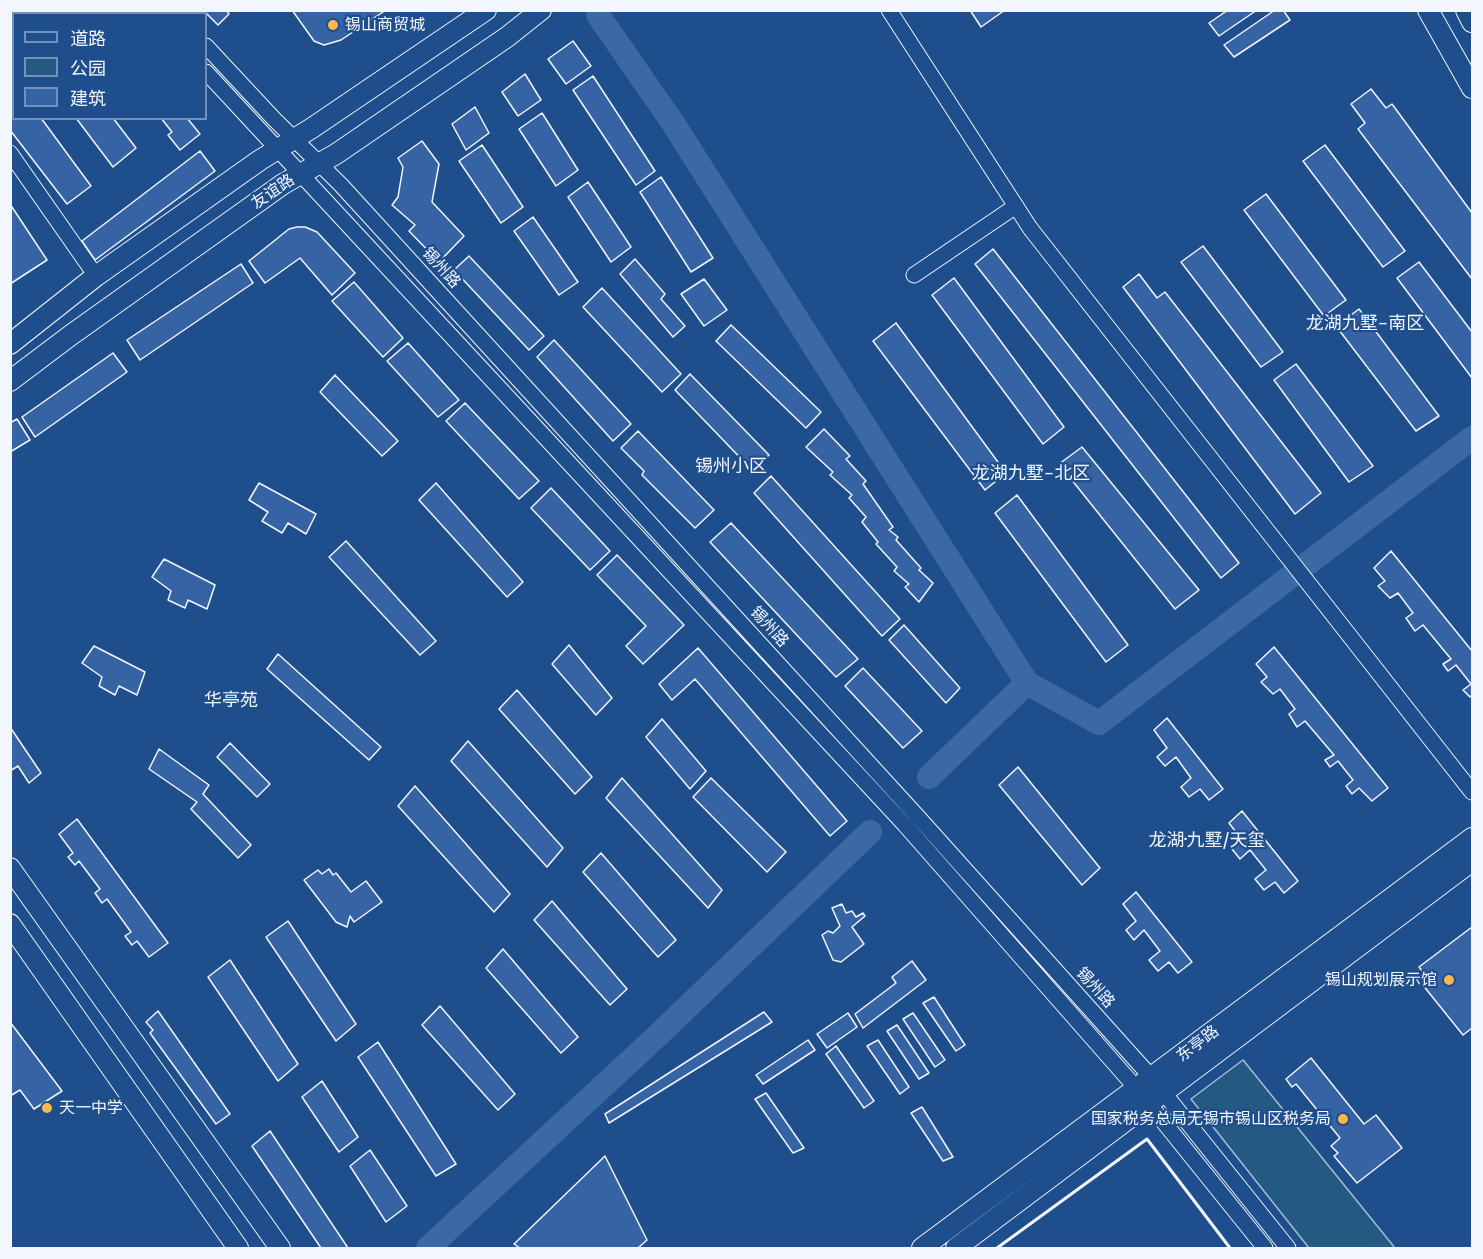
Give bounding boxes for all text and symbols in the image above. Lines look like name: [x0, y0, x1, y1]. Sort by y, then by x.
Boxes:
legend: [12, 12, 207, 120]
place label: 锡山商贸城: [345, 15, 425, 35]
marker: 锡山商贸城: [326, 18, 340, 32]
text: 道路: [70, 27, 106, 50]
text: 公园: [70, 57, 106, 80]
text: 建筑: [70, 87, 106, 110]
street label: 友谊路: [248, 171, 298, 213]
street label: 锡州路: [418, 244, 464, 292]
district label: 龙湖九墅-南区: [1306, 313, 1424, 335]
district label: 锡州小区: [695, 456, 767, 478]
district label: 龙湖九墅-北区: [972, 463, 1090, 485]
street label: 锡州路: [746, 603, 792, 651]
district label: 华亭苑: [204, 690, 258, 712]
district label: 龙湖·九墅/天玺: [1148, 830, 1266, 852]
street label: 锡州路: [1072, 964, 1118, 1012]
place label: 锡山规划展示馆: [1325, 970, 1437, 990]
marker: 锡山规划展示馆: [1442, 973, 1456, 987]
street label: 东亭路: [1173, 1022, 1223, 1066]
place label: 天一中学: [59, 1098, 123, 1118]
marker: 天一中学: [40, 1101, 54, 1115]
place label: 国家税务总局无锡市锡山区税务局: [1091, 1109, 1331, 1129]
marker: 国家税务总局无锡市锡山区税务局: [1336, 1112, 1350, 1126]

